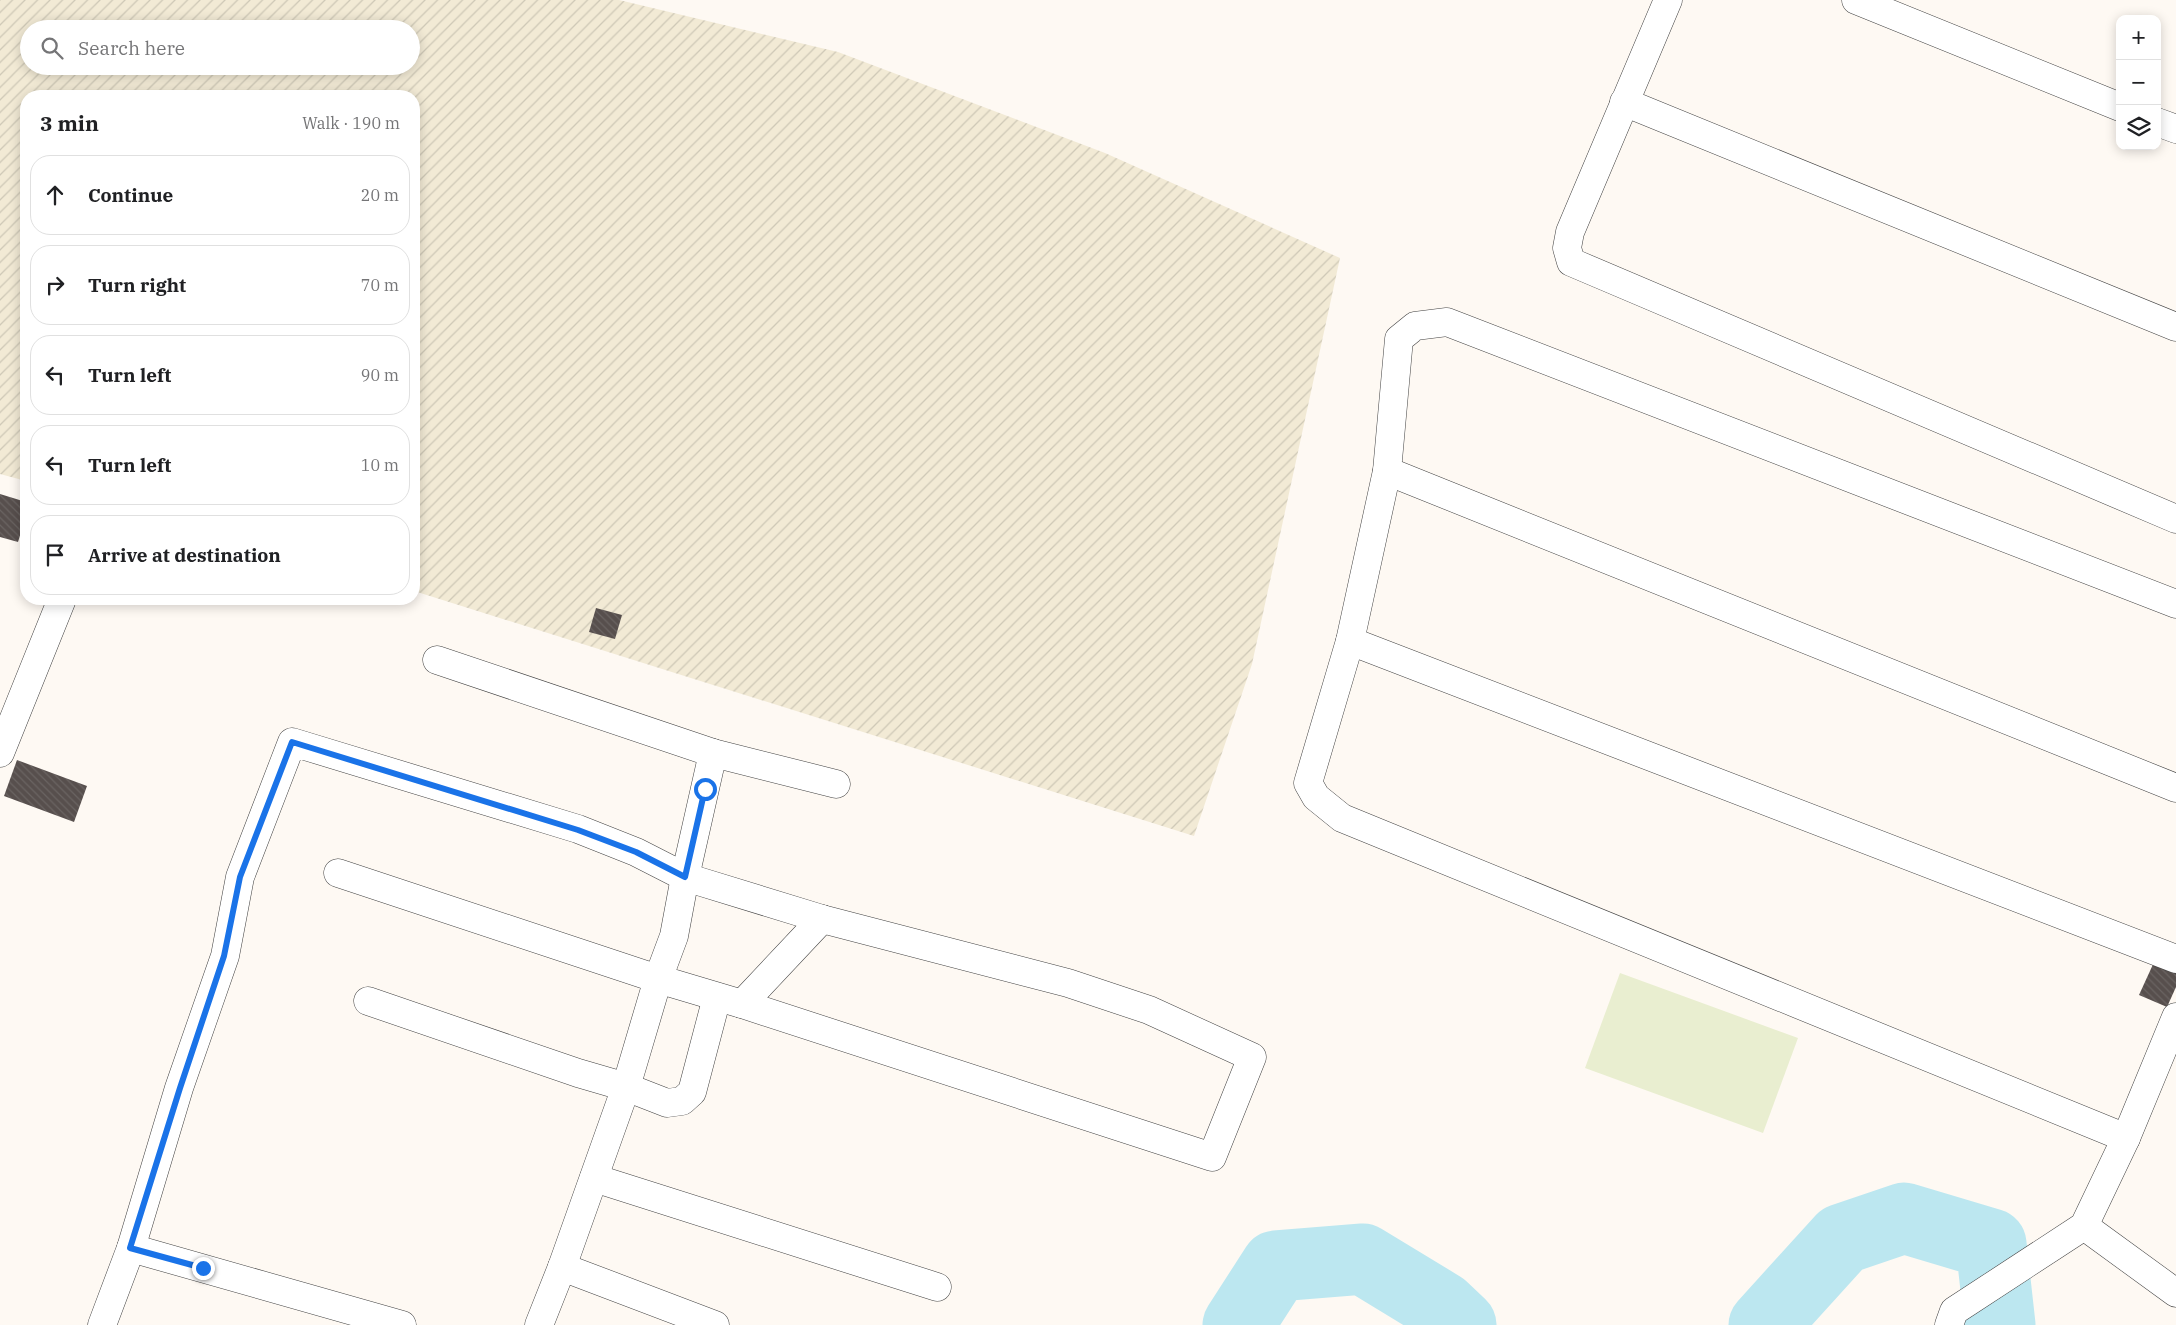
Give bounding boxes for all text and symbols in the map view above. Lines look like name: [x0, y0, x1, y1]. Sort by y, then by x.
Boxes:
map controls: [2116, 15, 2161, 150]
button: +: [2116, 15, 2161, 60]
search box: [20, 20, 420, 75]
icon: search: [38, 34, 66, 62]
text: Search here: [78, 36, 185, 60]
button: −: [2116, 60, 2161, 105]
button: layers: [2116, 105, 2161, 150]
text: 3 min: [40, 109, 99, 137]
text: Walk · 190 m: [302, 113, 400, 133]
icon: ahead: [41, 181, 69, 209]
text: Continue: [88, 183, 173, 207]
text: 20 m: [361, 185, 399, 205]
icon: right: [41, 271, 69, 299]
text: Turn right: [88, 273, 186, 297]
text: 70 m: [361, 275, 399, 295]
icon: left: [41, 361, 69, 389]
text: Turn left: [88, 363, 171, 387]
text: 90 m: [361, 365, 399, 385]
icon: left: [41, 451, 69, 479]
text: Turn left: [88, 453, 171, 477]
text: 10 m: [361, 455, 399, 475]
icon: arrive: [41, 541, 69, 569]
text: Arrive at destination: [88, 543, 281, 567]
route start: [694, 778, 717, 801]
route end: [192, 1257, 215, 1280]

